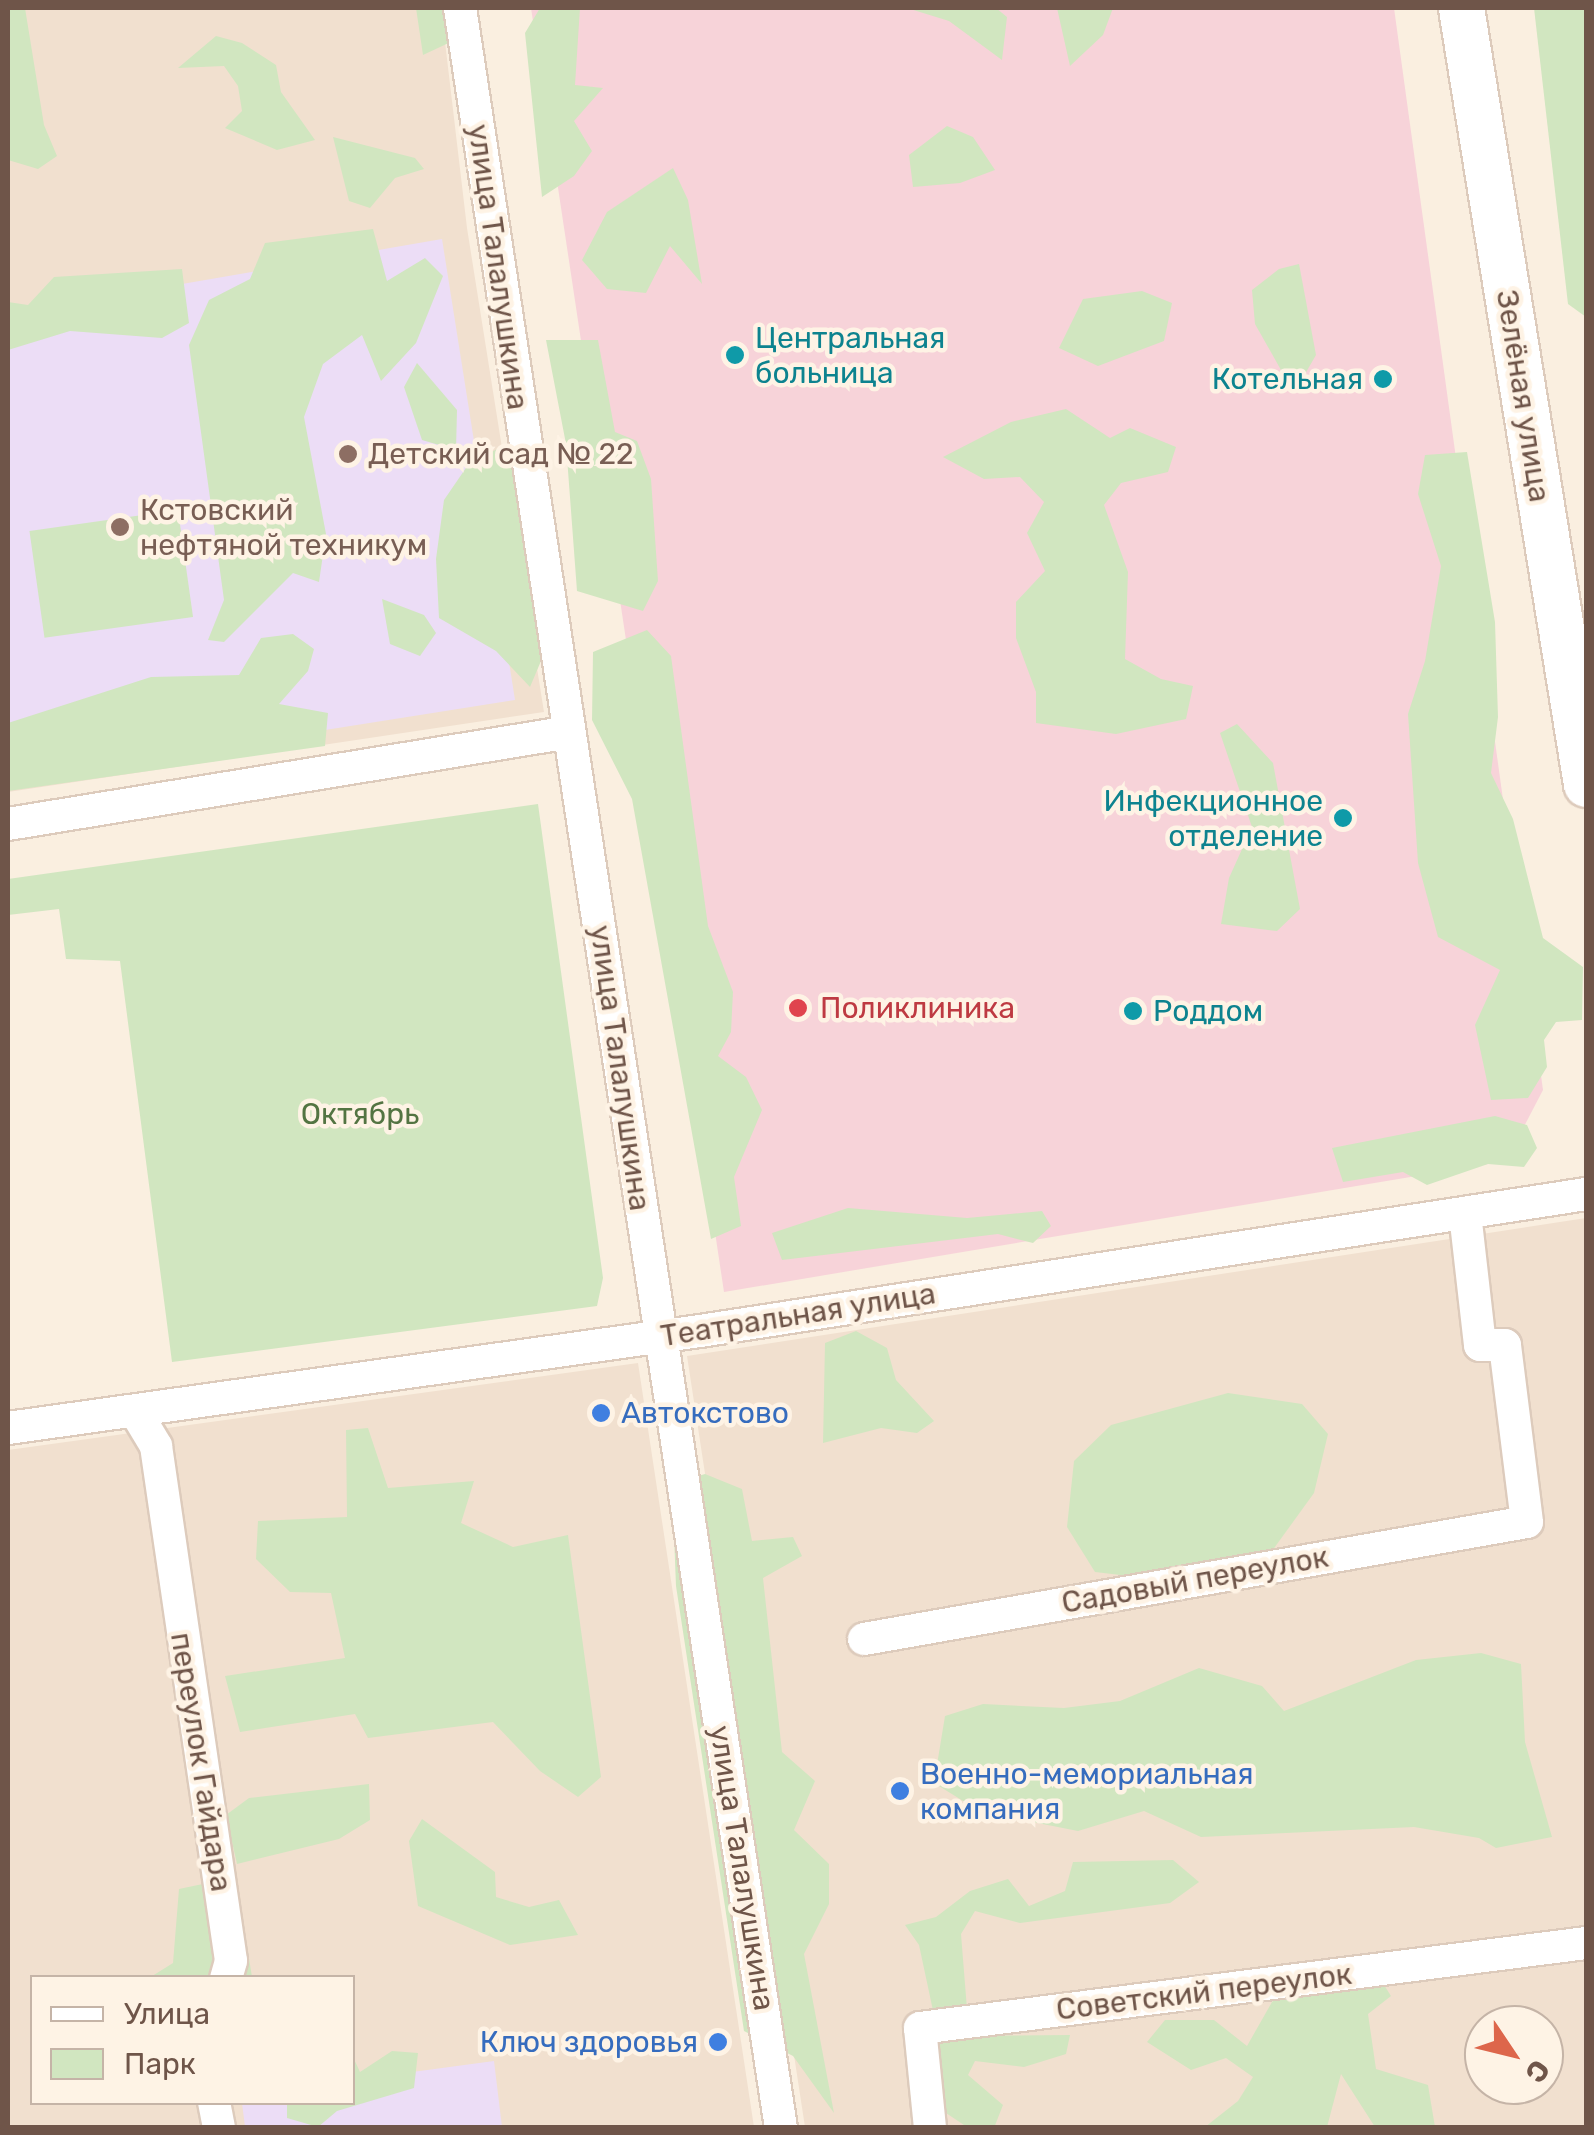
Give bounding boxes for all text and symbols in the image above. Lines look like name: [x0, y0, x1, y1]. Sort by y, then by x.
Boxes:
street label: улица Талалушкина: [460, 122, 536, 412]
street label: Зелёная улица: [1488, 287, 1558, 505]
place label: Центральная больница: [755, 320, 945, 390]
marker: Центральная больница: [724, 344, 746, 366]
place label: Котельная: [1212, 361, 1363, 397]
marker: Котельная: [1372, 368, 1394, 390]
place label: Детский сад № 22: [368, 436, 634, 472]
marker: Детский сад № 22: [337, 443, 359, 465]
place label: Кстовский нефтяной техникум: [140, 492, 427, 562]
marker: Кстовский нефтяной техникум: [109, 516, 131, 538]
place label: Инфекционное отделение: [1103, 783, 1323, 854]
marker: Инфекционное отделение: [1332, 807, 1354, 829]
street label: улица Талалушкина: [582, 923, 658, 1213]
place label: Поликлиника: [820, 990, 1015, 1026]
place label: Роддом: [1153, 993, 1263, 1029]
marker: Поликлиника: [785, 995, 811, 1021]
marker: Роддом: [1122, 1000, 1144, 1022]
park label: Октябрь: [301, 1096, 419, 1132]
street label: Театральная улица: [658, 1275, 938, 1355]
place label: Автокстово: [621, 1395, 789, 1431]
marker: Автокстово: [590, 1402, 612, 1424]
street label: Садовый переулок: [1059, 1539, 1331, 1621]
street label: переулок Гайдара: [163, 1630, 239, 1894]
street label: улица Талалушкина: [702, 1723, 782, 2013]
place label: Военно-мемориальная компания: [920, 1756, 1254, 1826]
marker: Военно-мемориальная компания: [889, 1780, 911, 1802]
street label: Советский переулок: [1054, 1956, 1354, 2028]
legend: [30, 1975, 355, 2105]
text: Улица: [124, 1996, 210, 2032]
north arrow: [1464, 2005, 1564, 2105]
place label: Ключ здоровья: [480, 2024, 698, 2060]
marker: Ключ здоровья: [707, 2031, 729, 2053]
text: Парк: [124, 2046, 196, 2082]
text: С: [1518, 2054, 1556, 2089]

